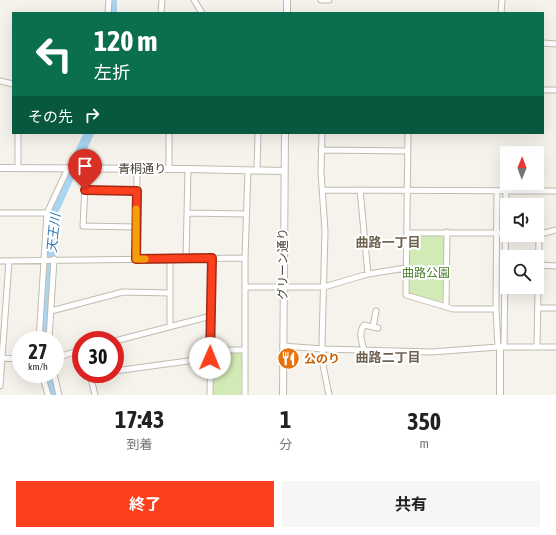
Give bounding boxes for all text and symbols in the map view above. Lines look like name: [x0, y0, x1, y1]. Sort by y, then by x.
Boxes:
text: 120 m: [94, 25, 157, 57]
icon: left: [28, 28, 80, 80]
text: 左折: [94, 62, 130, 83]
icon: right: [81, 104, 103, 126]
text: その先: [28, 108, 73, 125]
north arrow: [500, 146, 544, 190]
map controls: [500, 146, 544, 294]
pin: [68, 149, 102, 190]
icon: arrive: [74, 155, 96, 177]
street label: 青桐通り: [118, 162, 166, 176]
button: sound: [500, 198, 544, 242]
water label: 天王川: [44, 211, 63, 253]
street label: グリーン通り: [276, 228, 290, 300]
district label: 曲路一丁目: [355, 235, 421, 250]
button: search: [500, 250, 544, 294]
park label: 曲路公園: [402, 266, 450, 280]
speed limit sign: 30: [72, 331, 124, 383]
position arrow: [189, 337, 231, 379]
text: 27: [29, 340, 47, 363]
restaurant icon: 公のり: [276, 346, 302, 372]
district label: 曲路二丁目: [355, 350, 421, 365]
place label: 公のり: [304, 352, 340, 366]
text: km/h: [28, 361, 48, 372]
text: 17:43: [115, 406, 164, 433]
text: 1: [280, 406, 291, 433]
text: 350: [407, 408, 441, 435]
text: m: [419, 436, 429, 451]
text: 到着: [127, 437, 153, 452]
text: 分: [279, 437, 292, 452]
button: 終了: [16, 481, 274, 527]
button: 共有: [282, 481, 540, 527]

